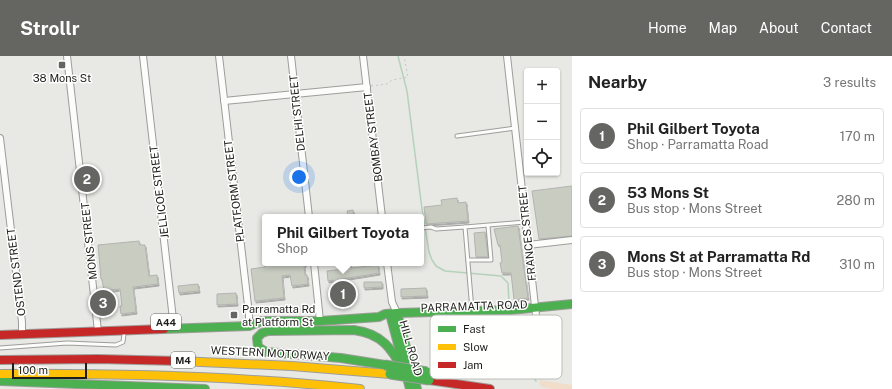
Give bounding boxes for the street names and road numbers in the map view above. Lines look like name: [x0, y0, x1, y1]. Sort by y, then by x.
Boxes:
street label: DELHI STREET: [287, 74, 307, 152]
street label: BOMBAY STREET: [361, 91, 384, 183]
street label: PLATFORM STREET: [222, 139, 246, 243]
street label: JELLICOE STREET: [147, 144, 171, 239]
street label: FRANCES STREET: [516, 184, 538, 281]
street label: MONS STREET: [79, 201, 99, 280]
street label: OSTEND STREET: [5, 227, 27, 317]
street label: PARRAMATTA ROAD: [420, 298, 528, 314]
road number: A44: [151, 314, 181, 330]
street label: HILL ROAD: [397, 319, 425, 378]
street label: WESTERN MOTORWAY: [210, 344, 330, 362]
road number: M4: [171, 352, 195, 368]

